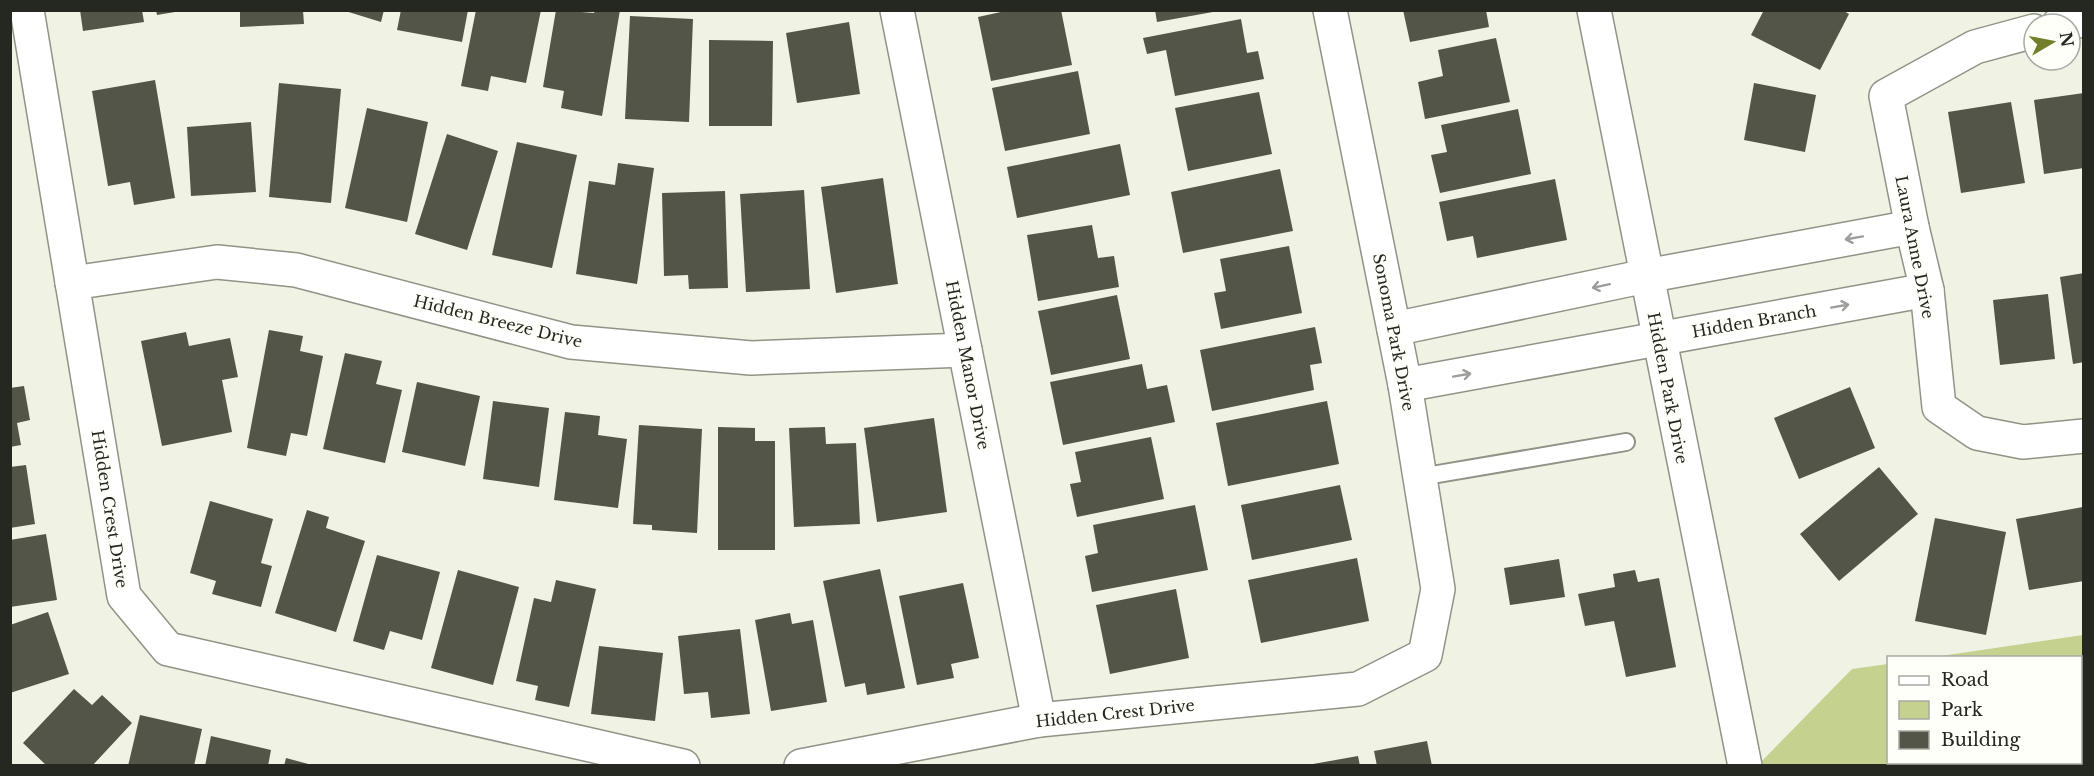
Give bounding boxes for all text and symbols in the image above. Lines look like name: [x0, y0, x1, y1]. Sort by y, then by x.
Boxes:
north arrow: [2022, 12, 2082, 72]
text: N: [2056, 30, 2078, 49]
street label: Laura Anne Drive: [1891, 174, 1939, 320]
one-way arrow: [1845, 233, 1864, 244]
street label: Sonoma Park Drive: [1369, 252, 1419, 412]
street label: Hidden Manor Drive: [942, 279, 994, 451]
one-way arrow: [1591, 281, 1611, 292]
street label: Hidden Breeze Drive: [412, 290, 584, 352]
street label: Hidden Branch: [1690, 300, 1818, 342]
one-way arrow: [1830, 300, 1849, 311]
street label: Hidden Park Drive: [1644, 311, 1692, 465]
one-way arrow: [1452, 369, 1472, 380]
street label: Hidden Crest Drive: [88, 429, 132, 589]
legend: [1887, 656, 2082, 764]
text: Road: [1941, 669, 1989, 691]
street label: Hidden Crest Drive: [1035, 695, 1195, 731]
text: Park: [1941, 699, 1983, 721]
text: Building: [1941, 729, 2020, 751]

